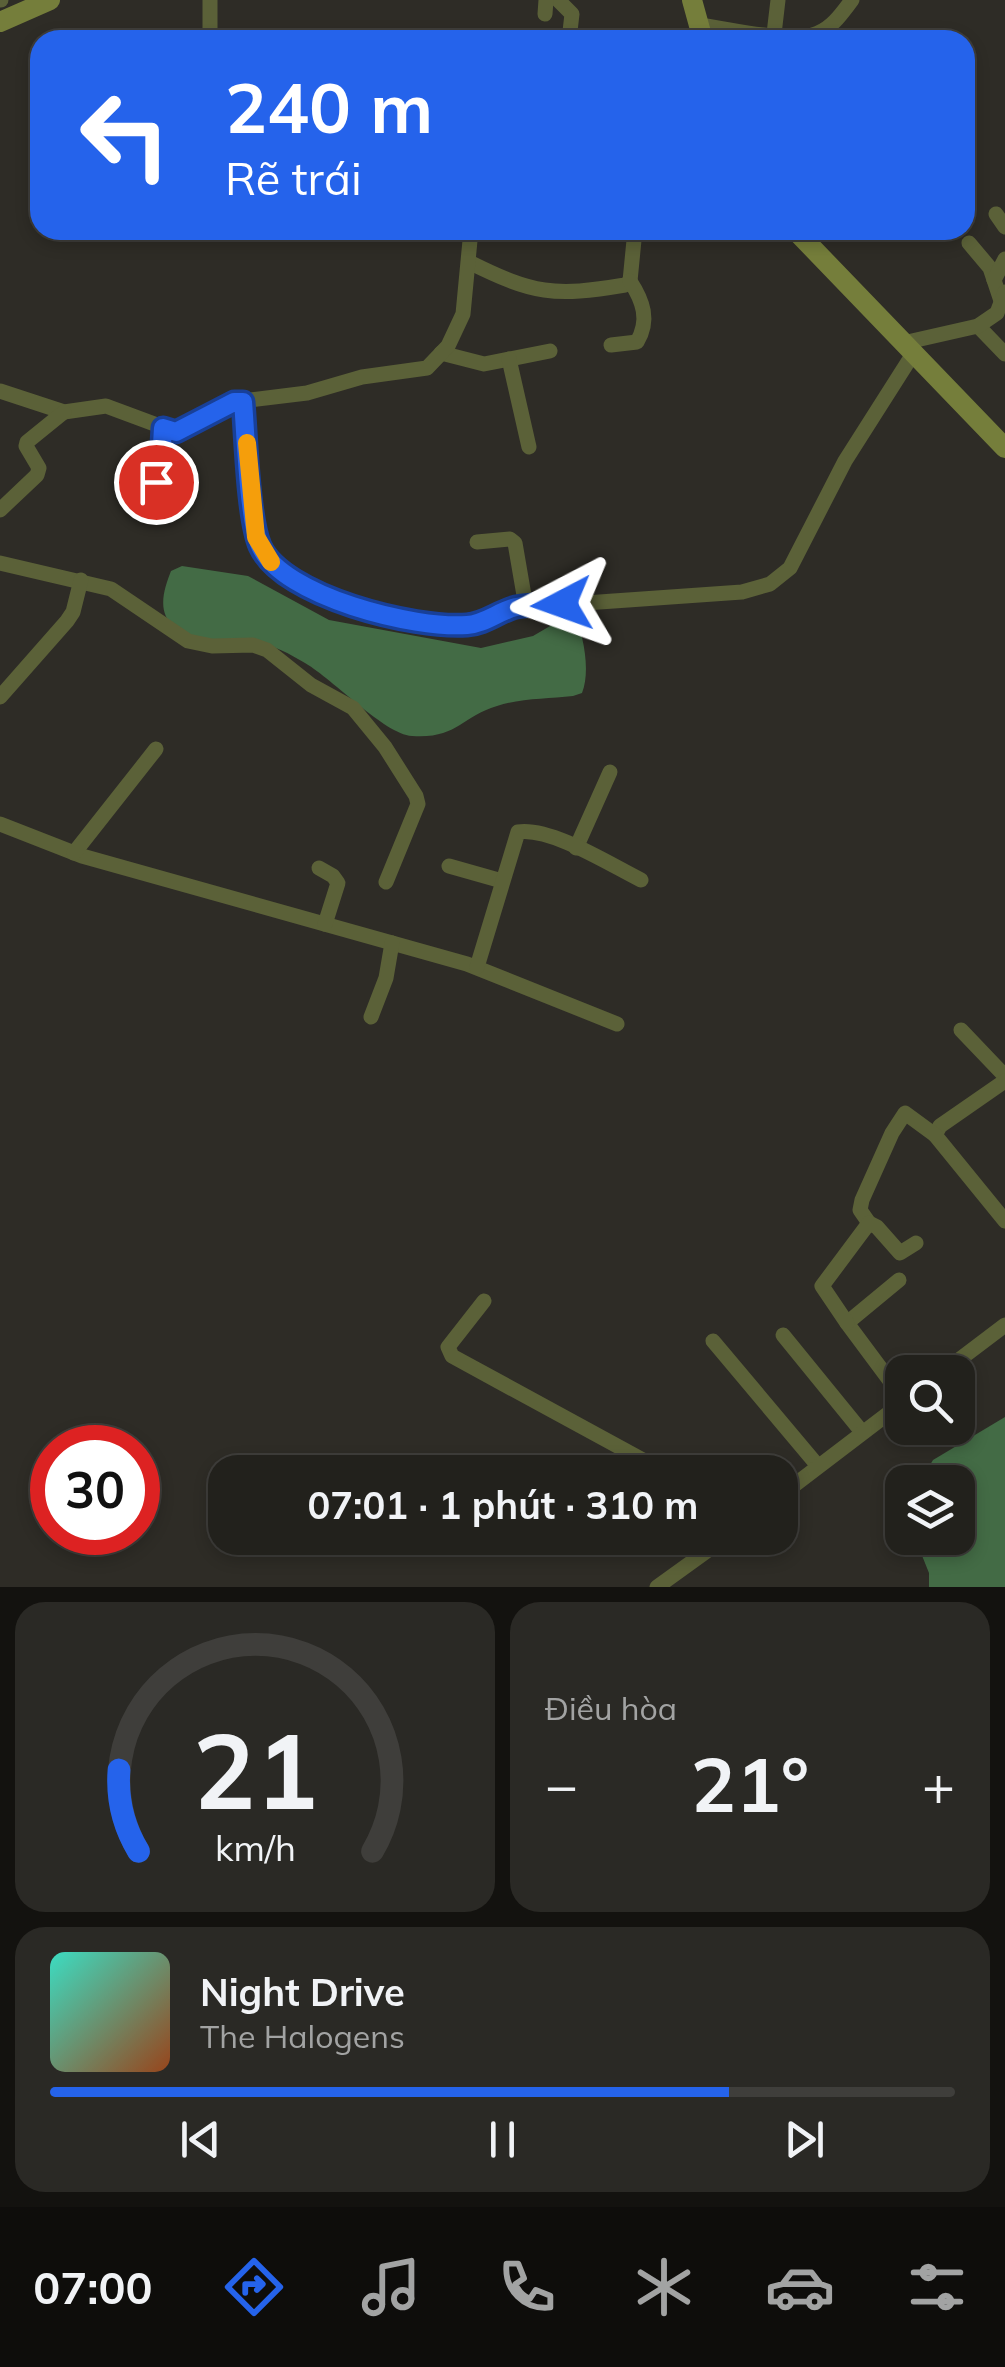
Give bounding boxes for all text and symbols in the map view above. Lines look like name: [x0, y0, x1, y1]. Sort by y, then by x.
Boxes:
text: 240 m: [225, 63, 433, 151]
icon: left: [60, 70, 190, 200]
text: Rẽ trái: [225, 150, 362, 206]
pin: [114, 440, 199, 525]
icon: arrive: [129, 455, 184, 510]
position arrow: [510, 552, 614, 656]
map controls: [885, 1355, 975, 1555]
button: search: [885, 1355, 975, 1445]
speed limit sign: 30: [30, 1425, 160, 1555]
button: layers: [885, 1465, 975, 1555]
text: 07:01 · 1 phút · 310 m: [307, 1481, 699, 1529]
text: Điều hòa: [545, 1688, 677, 1728]
text: 21: [193, 1704, 317, 1835]
text: 21°: [691, 1737, 809, 1831]
text: −: [545, 1750, 578, 1819]
text: +: [922, 1750, 955, 1819]
text: km/h: [215, 1825, 295, 1870]
text: Night Drive: [200, 1968, 405, 2016]
text: The Halogens: [200, 2016, 405, 2056]
icon: previous: [173, 2112, 228, 2167]
icon: pause: [475, 2112, 530, 2167]
icon: next: [777, 2112, 832, 2167]
icon: directions: [219, 2252, 289, 2322]
icon: music: [356, 2252, 426, 2322]
icon: phone: [492, 2252, 562, 2322]
icon: climate: [629, 2252, 699, 2322]
icon: car: [765, 2252, 835, 2322]
icon: filters: [902, 2252, 972, 2322]
text: 07:00: [33, 2259, 152, 2315]

